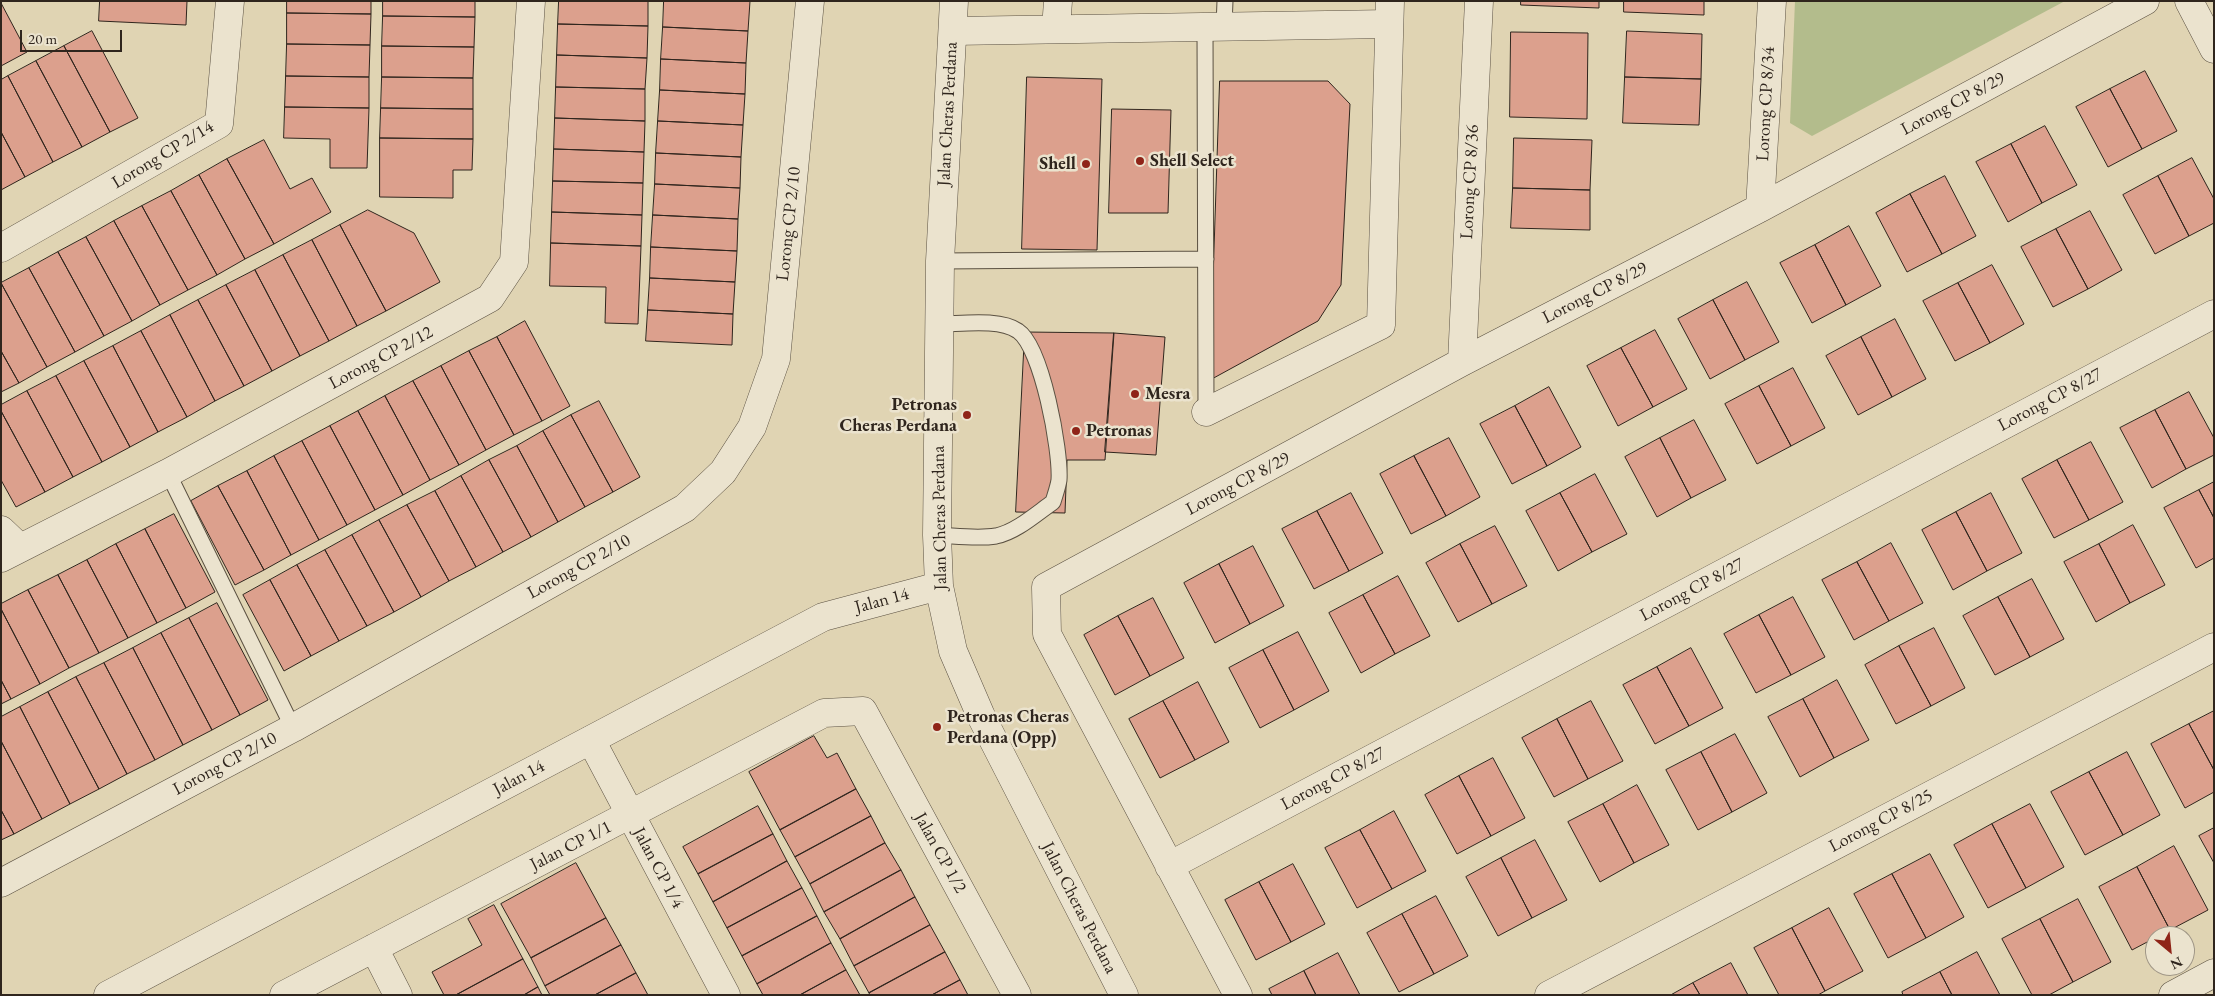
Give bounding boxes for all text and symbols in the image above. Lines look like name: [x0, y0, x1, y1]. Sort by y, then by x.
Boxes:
scale bar: [22, 20, 125, 52]
text: 20 m: [28, 29, 57, 48]
street label: Jalan Cheras Perdana: [933, 41, 963, 187]
street label: Lorong CP 8/34: [1752, 46, 1780, 162]
street label: Lorong CP 8/29: [1897, 68, 2009, 140]
street label: Lorong CP 2/14: [108, 116, 218, 194]
street label: Lorong CP 8/36: [1456, 124, 1484, 240]
place label: Shell Select: [1150, 150, 1234, 172]
place label: Shell: [1039, 153, 1076, 175]
marker: Shell Select: [1134, 155, 1146, 167]
marker: Shell: [1080, 158, 1092, 170]
street label: Lorong CP 2/10: [772, 166, 806, 282]
street label: Lorong CP 8/29: [1539, 257, 1651, 329]
street label: Lorong CP 2/12: [325, 322, 437, 394]
street label: Lorong CP 8/27: [1994, 364, 2106, 436]
place label: Mesra: [1145, 383, 1190, 405]
marker: Mesra: [1129, 388, 1141, 400]
place label: Petronas Cheras Perdana: [840, 394, 957, 436]
marker: Petronas Cheras Perdana: [961, 409, 973, 421]
place label: Petronas: [1086, 420, 1151, 442]
marker: Petronas: [1070, 425, 1082, 437]
street label: Jalan Cheras Perdana: [928, 446, 952, 590]
street label: Lorong CP 8/29: [1182, 448, 1294, 520]
street label: Lorong CP 2/10: [524, 530, 634, 604]
street label: Lorong CP 8/27: [1636, 554, 1748, 626]
street label: Jalan 14: [853, 583, 911, 619]
place label: Petronas Cheras Perdana (Opp): [947, 706, 1069, 749]
marker: Petronas Cheras Perdana (Opp): [931, 721, 943, 733]
street label: Lorong CP 2/10: [169, 728, 281, 800]
street label: Lorong CP 8/27: [1277, 743, 1389, 815]
street label: Jalan 14: [490, 756, 548, 800]
street label: Lorong CP 8/25: [1825, 785, 1937, 857]
street label: Jalan CP 1/2: [909, 809, 971, 897]
street label: Jalan CP 1/1: [527, 816, 615, 876]
street label: Jalan CP 1/4: [628, 824, 688, 912]
street label: Jalan Cheras Perdana: [1037, 839, 1121, 977]
north arrow: [2145, 926, 2195, 976]
text: N: [2167, 953, 2186, 974]

